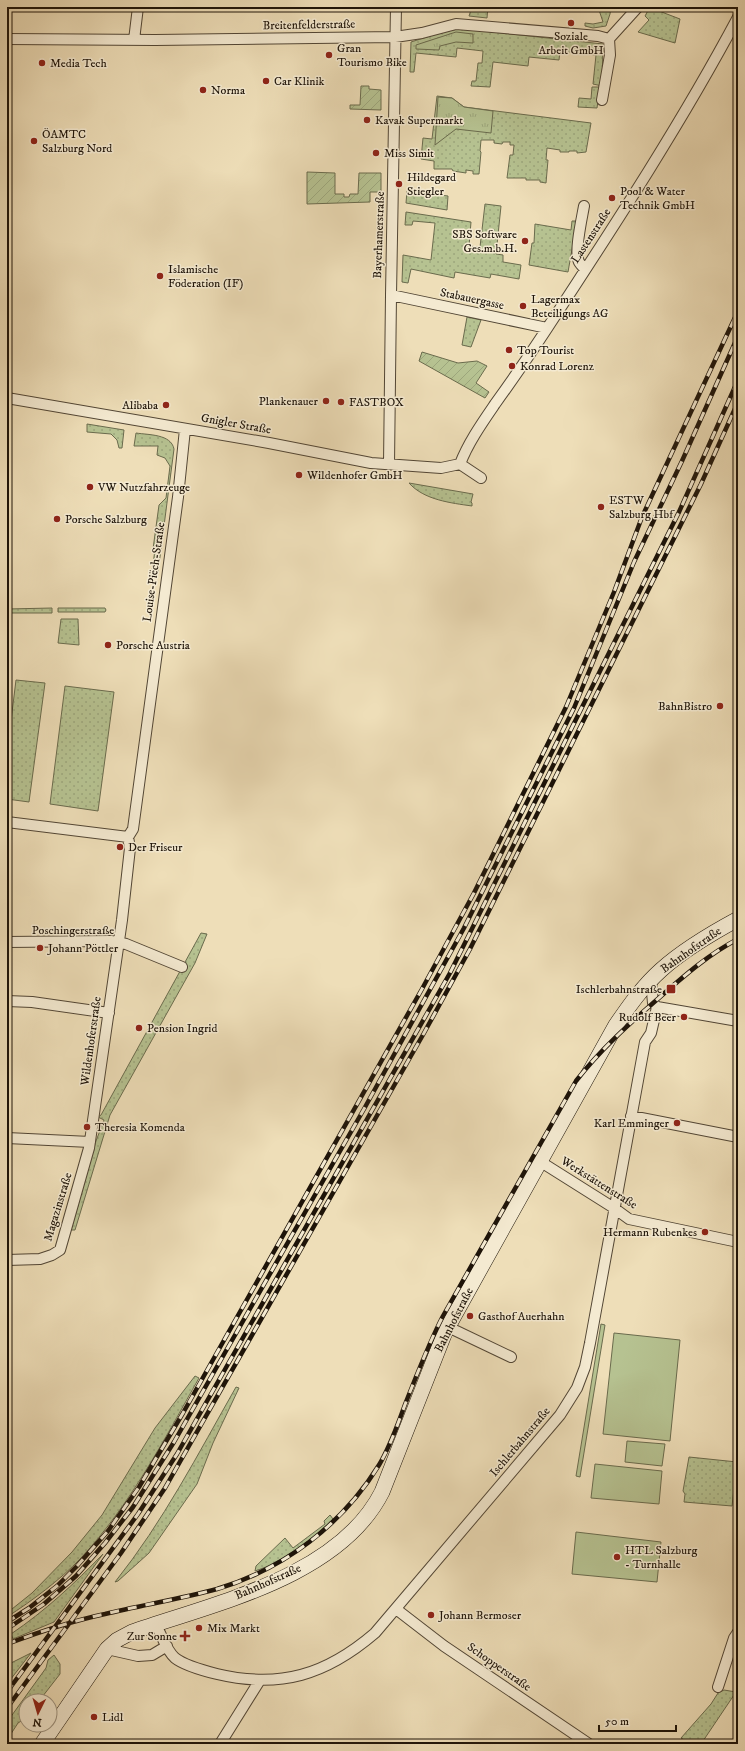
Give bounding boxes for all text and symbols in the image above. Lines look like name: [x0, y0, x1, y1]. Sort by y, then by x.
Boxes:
street label: Breitenfelderstraße: [263, 17, 355, 33]
marker: Soziale Arbeit GmbH: [566, 18, 576, 28]
place label: Soziale Arbeit GmbH: [538, 29, 604, 58]
place label: Gran Tourismo Bike: [337, 41, 407, 70]
marker: Gran Tourismo Bike: [324, 50, 334, 60]
place label: Media Tech: [50, 56, 108, 71]
marker: Media Tech: [37, 58, 47, 68]
place label: Car Klinik: [274, 74, 325, 89]
marker: Car Klinik: [261, 76, 271, 86]
place label: Norma: [211, 83, 246, 98]
marker: Norma: [198, 85, 208, 95]
place label: Kavak Supermarkt: [375, 113, 463, 128]
marker: Kavak Supermarkt: [362, 115, 372, 125]
place label: ÖAMTC Salzburg Nord: [42, 127, 112, 156]
marker: ÖAMTC Salzburg Nord: [29, 136, 39, 146]
place label: Miss Simit: [384, 146, 434, 161]
marker: Miss Simit: [371, 148, 381, 158]
place label: Hildegard Stiegler: [407, 170, 456, 199]
marker: Hildegard Stiegler: [394, 179, 404, 189]
place label: Pool & Water Technik GmbH: [620, 184, 695, 213]
street label: Bayerhamerstraße: [370, 191, 388, 279]
marker: Pool & Water Technik GmbH: [607, 193, 617, 203]
street label: Lastenstraße: [568, 206, 614, 266]
place label: SBS Software Ges.m.b.H.: [452, 227, 517, 256]
marker: SBS Software Ges.m.b.H.: [520, 236, 530, 246]
place label: Islamische Föderation (IF): [168, 262, 243, 291]
marker: Islamische Föderation (IF): [155, 271, 165, 281]
street label: Stabauergasse: [439, 285, 505, 313]
place label: Lagermax Beteiligungs AG: [531, 292, 609, 321]
marker: Lagermax Beteiligungs AG: [518, 301, 528, 311]
place label: Top Tourist: [517, 343, 574, 358]
marker: Top Tourist: [504, 345, 514, 355]
place label: Konrad Lorenz: [520, 359, 594, 374]
marker: Konrad Lorenz: [507, 361, 517, 371]
place label: Plankenauer: [259, 394, 319, 409]
place label: FASTBOX: [349, 395, 404, 410]
marker: Plankenauer: [321, 396, 331, 406]
marker: FASTBOX: [336, 397, 346, 407]
place label: Alibaba: [122, 398, 159, 413]
marker: Alibaba: [161, 400, 171, 410]
street label: Gnigler Straße: [200, 410, 272, 438]
place label: Wildenhofer GmbH: [306, 468, 403, 483]
marker: Wildenhofer GmbH: [294, 470, 304, 480]
place label: VW Nutzfahrzeuge: [97, 480, 190, 495]
marker: VW Nutzfahrzeuge: [85, 482, 95, 492]
place label: ESTW Salzburg Hbf: [609, 493, 675, 522]
marker: ESTW Salzburg Hbf: [596, 502, 606, 512]
place label: Porsche Salzburg: [65, 512, 147, 527]
marker: Porsche Salzburg: [52, 514, 62, 524]
street label: Louise-Piëch-Straße: [140, 521, 168, 623]
place label: Porsche Austria: [116, 638, 191, 653]
marker: Porsche Austria: [103, 640, 113, 650]
place label: BahnBistro: [658, 699, 712, 714]
marker: BahnBistro: [715, 701, 725, 711]
place label: Der Friseur: [128, 840, 183, 855]
marker: Der Friseur: [115, 842, 125, 852]
street label: Poschingerstraße: [32, 923, 114, 938]
street label: Bahnhofstraße: [658, 924, 724, 976]
place label: Johann Pöttler: [47, 941, 119, 956]
marker: Johann Pöttler: [35, 943, 45, 953]
place label: Ischlerbahnstraße: [576, 982, 662, 997]
marker: Ischlerbahnstraße: [665, 983, 677, 995]
street label: Wildenhoferstraße: [77, 995, 105, 1088]
place label: Rudolf Beer: [618, 1010, 677, 1025]
marker: Rudolf Beer: [679, 1012, 689, 1022]
place label: Pension Ingrid: [147, 1021, 217, 1036]
marker: Pension Ingrid: [134, 1023, 144, 1033]
place label: Karl Emminger: [594, 1116, 670, 1131]
marker: Karl Emminger: [672, 1118, 682, 1128]
place label: Theresia Komenda: [95, 1120, 186, 1135]
marker: Theresia Komenda: [82, 1122, 92, 1132]
street label: Werkstättenstraße: [557, 1153, 640, 1212]
street label: Magazinstraße: [40, 1171, 76, 1243]
place label: Hermann Rubenkes: [603, 1225, 697, 1240]
marker: Hermann Rubenkes: [700, 1227, 710, 1237]
street label: Bahnhofstraße: [431, 1285, 477, 1355]
place label: Gasthof Auerhahn: [478, 1309, 565, 1324]
marker: Gasthof Auerhahn: [465, 1311, 475, 1321]
street label: Ischlerbahnstraße: [487, 1404, 554, 1480]
place label: HTL Salzburg - Turnhalle: [625, 1543, 697, 1572]
marker: HTL Salzburg - Turnhalle: [612, 1552, 622, 1562]
street label: Bahnhofstraße: [233, 1561, 303, 1603]
place label: Johann Bermoser: [438, 1608, 522, 1623]
marker: Johann Bermoser: [426, 1610, 436, 1620]
place label: Mix Markt: [207, 1621, 260, 1636]
marker: Mix Markt: [194, 1623, 204, 1633]
place label: Zur Sonne: [127, 1629, 177, 1644]
marker: Zur Sonne: [180, 1631, 190, 1641]
street label: Schopperstraße: [464, 1639, 534, 1695]
north arrow: [18, 1693, 58, 1733]
scale bar: [599, 1707, 676, 1733]
place label: Lidl: [102, 1710, 124, 1725]
marker: Lidl: [89, 1712, 99, 1722]
text: 50 m: [605, 1714, 629, 1729]
text: N: [32, 1715, 42, 1729]

